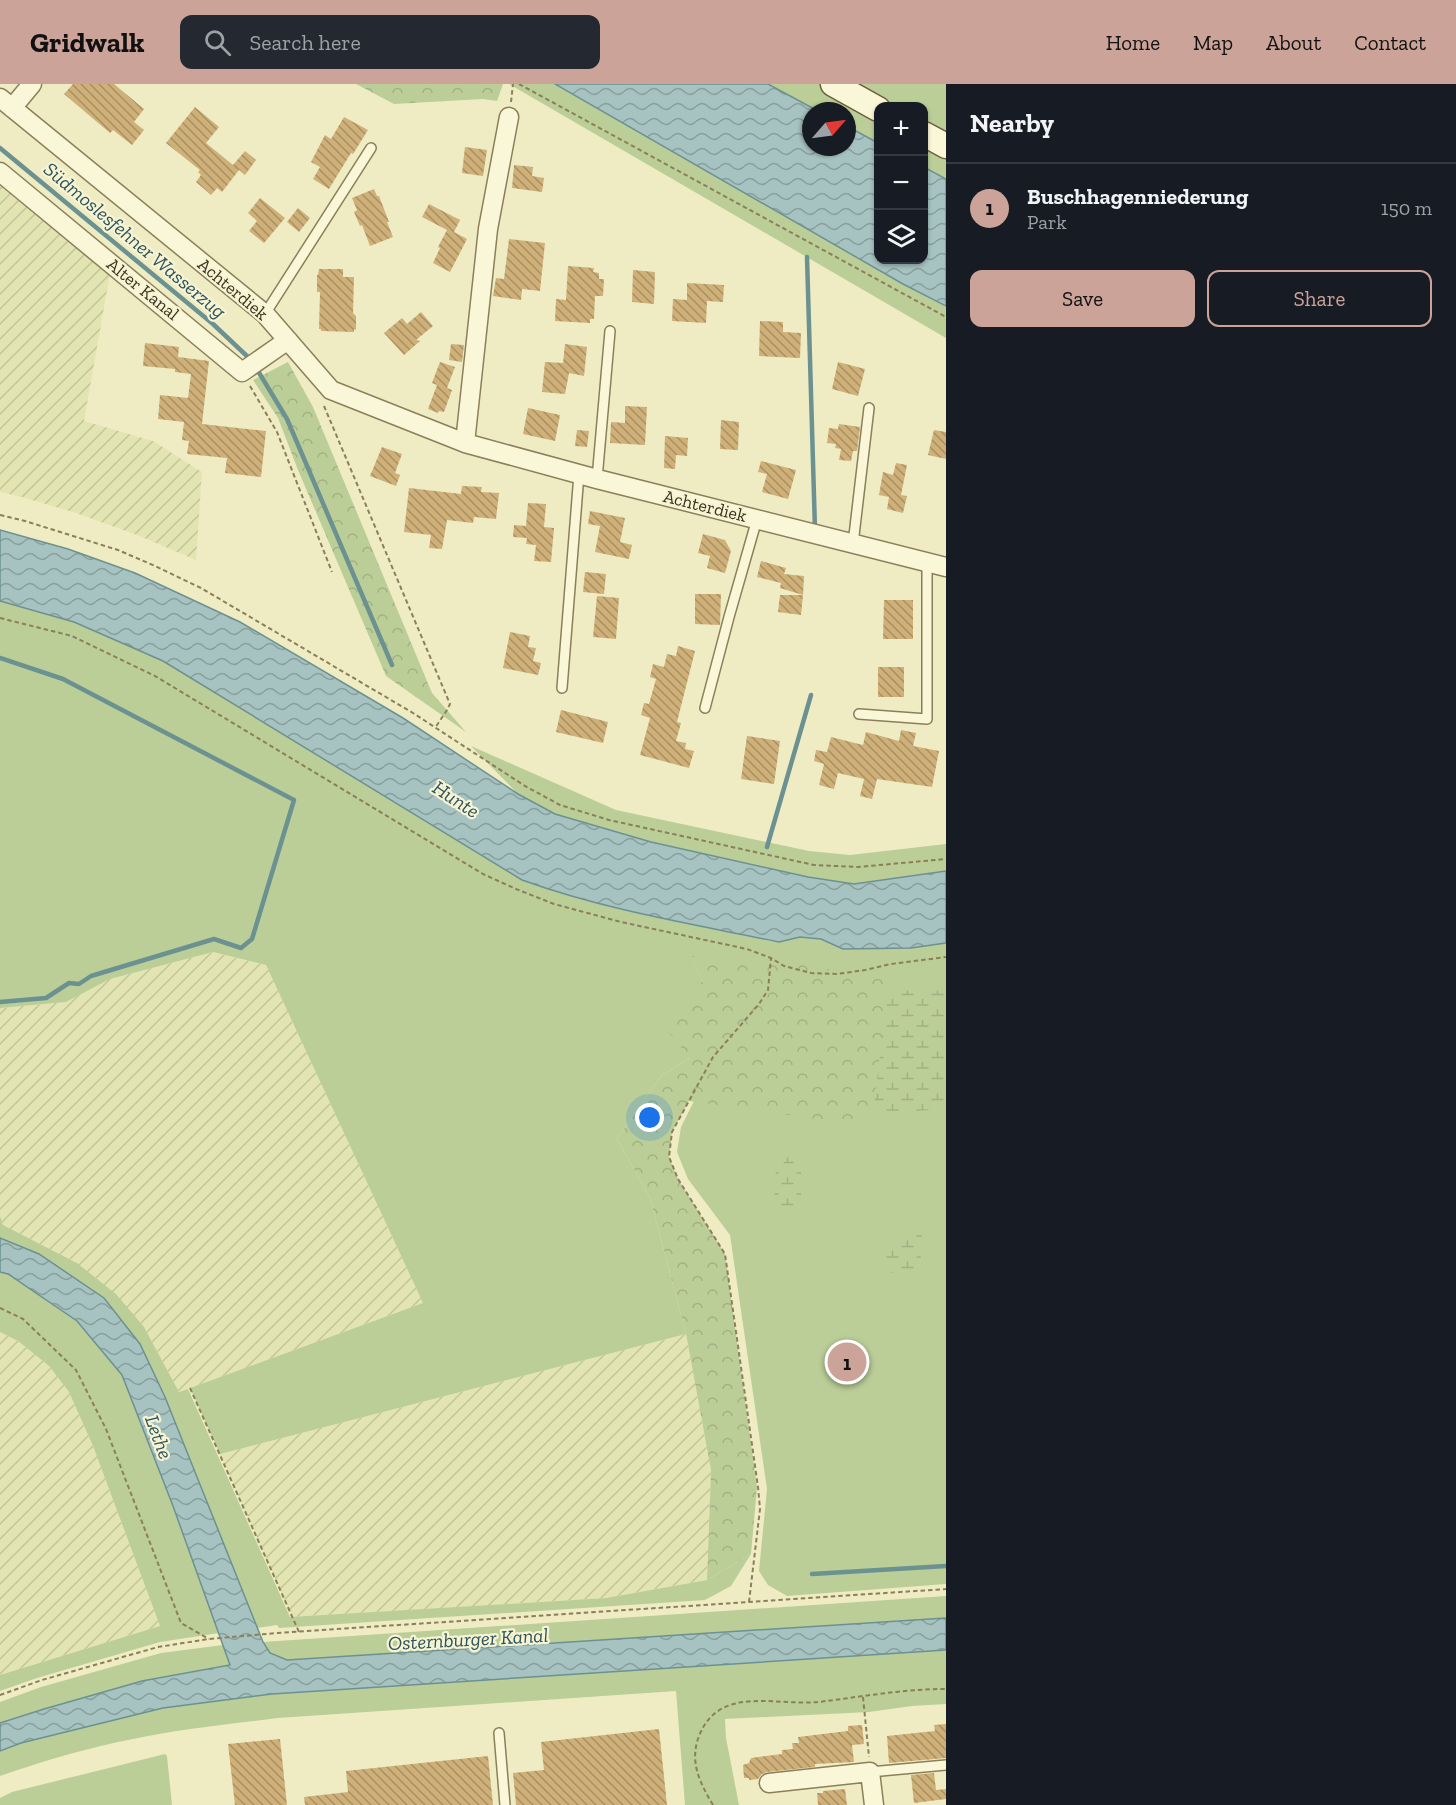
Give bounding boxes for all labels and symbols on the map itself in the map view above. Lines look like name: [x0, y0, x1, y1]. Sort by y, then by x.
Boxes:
north arrow: [802, 102, 856, 156]
water label: Südmoslesfehner Wasserzug: [39, 157, 232, 324]
street label: Alter Kanal: [102, 253, 184, 325]
street label: Achterdiek: [193, 253, 273, 325]
street label: Achterdiek: [661, 485, 750, 527]
water label: Hunte: [428, 775, 484, 823]
your location: [635, 1103, 664, 1132]
pin: 1: [828, 1340, 866, 1384]
water label: Lethe: [140, 1412, 178, 1462]
water label: Osternburger Kanal: [387, 1623, 549, 1655]

